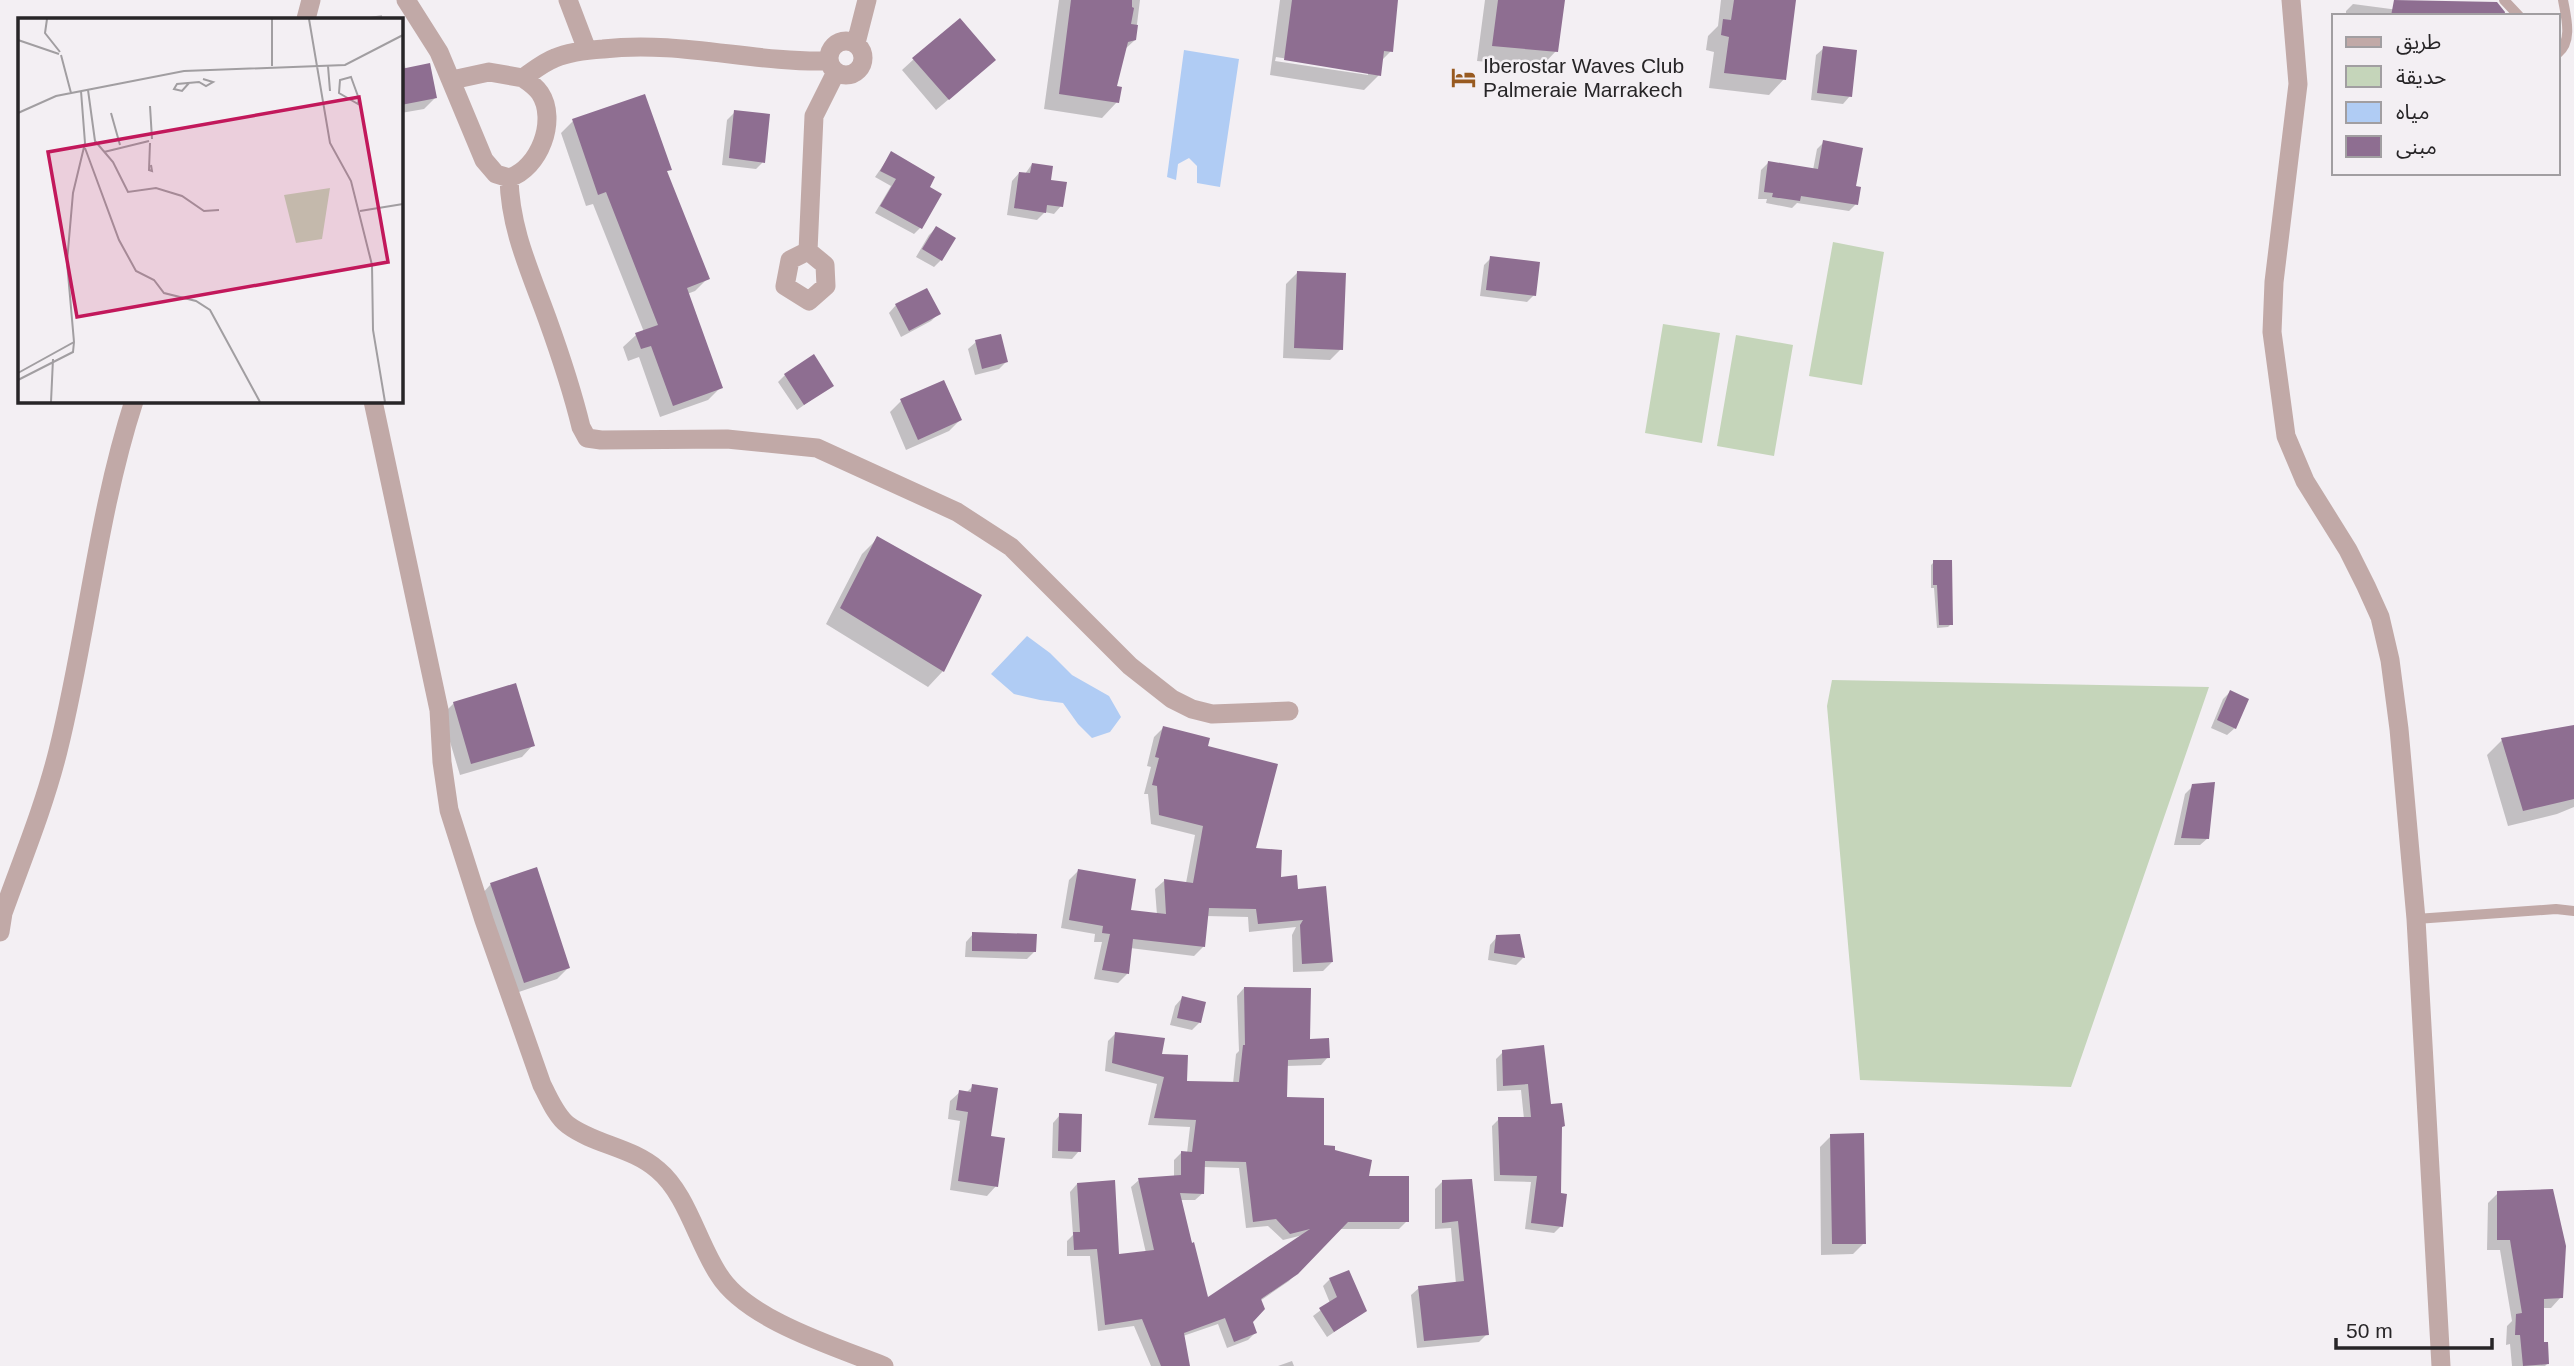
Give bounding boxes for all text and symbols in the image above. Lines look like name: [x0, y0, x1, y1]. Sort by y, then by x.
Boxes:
legend: [2332, 14, 2560, 175]
inset map: [18, 18, 402, 402]
text: طريق: [2396, 30, 2441, 55]
place label: Iberostar Waves Club Palmeraie Marrakech: [1483, 54, 1684, 101]
hotel icon: Iberostar Waves Club Palmeraie Marrakech: [1449, 64, 1477, 92]
text: حديقة: [2396, 65, 2446, 88]
text: مياه: [2396, 100, 2429, 123]
text: مبنى: [2396, 135, 2437, 159]
scale bar: [2336, 1306, 2492, 1350]
text: 50 m: [2346, 1319, 2393, 1342]

